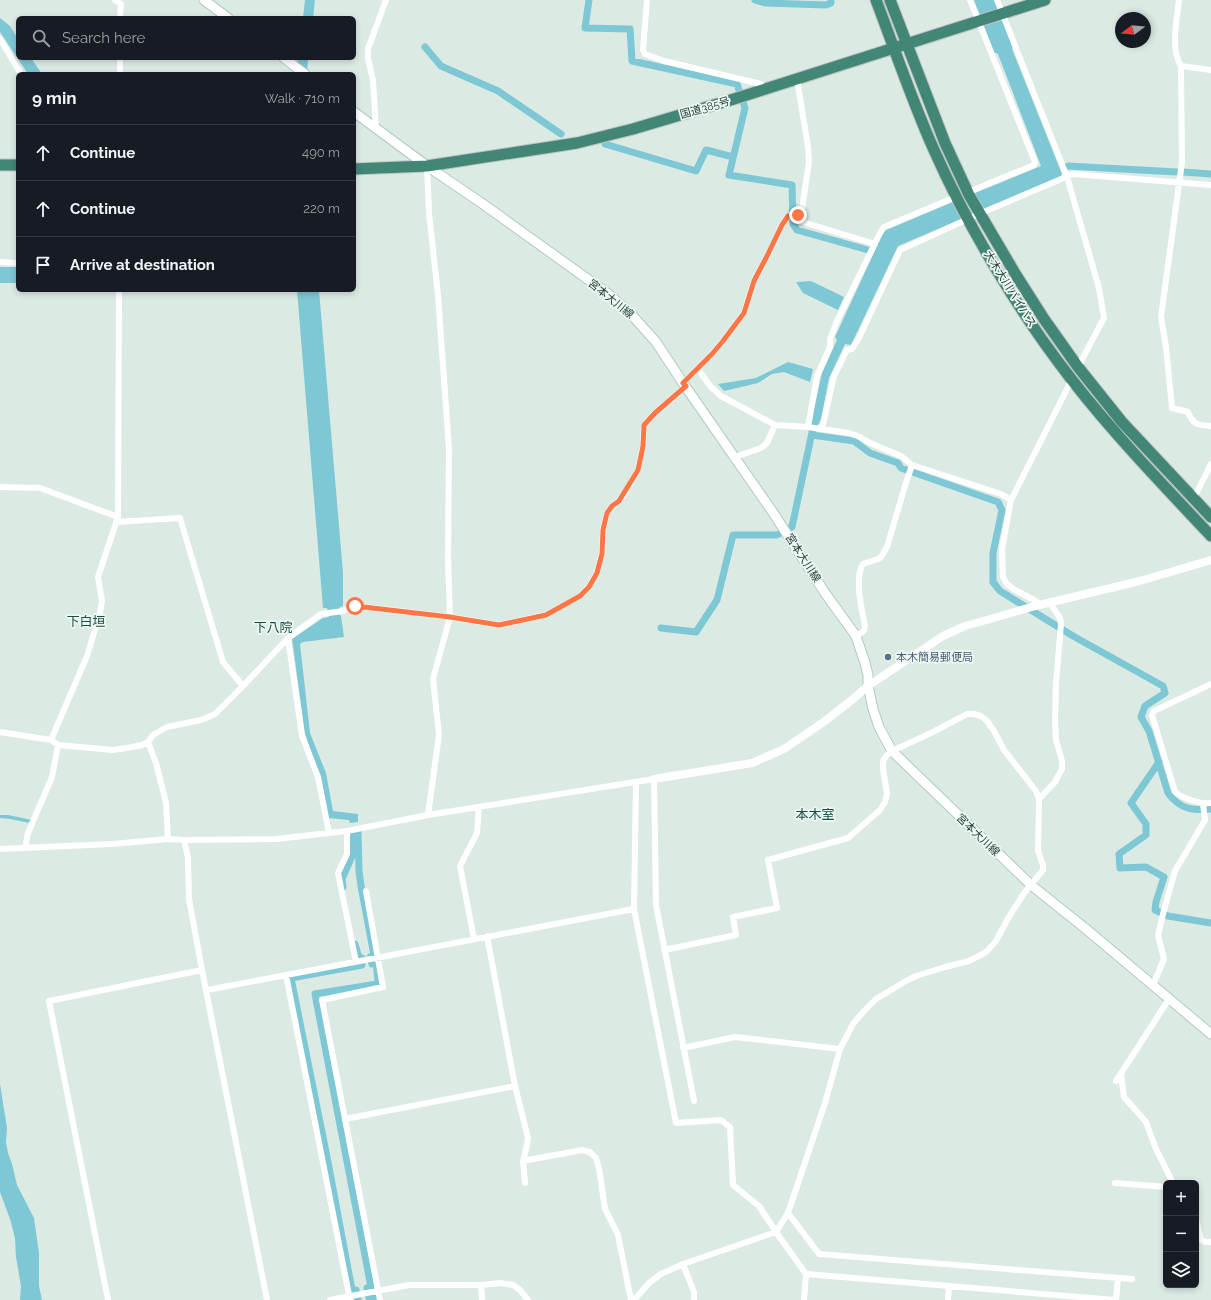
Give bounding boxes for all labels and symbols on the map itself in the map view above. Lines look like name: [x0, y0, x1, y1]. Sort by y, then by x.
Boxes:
north arrow: [1115, 12, 1151, 48]
street label: 国道385号: [679, 95, 731, 121]
route end: [789, 206, 807, 224]
street label: 大木大川バイパス: [981, 248, 1039, 330]
street label: 宮本大川線: [586, 277, 636, 321]
street label: 宮本大川線: [783, 531, 823, 585]
route start: [346, 597, 364, 615]
district label: 下白垣: [66, 614, 106, 629]
district label: 下八院: [253, 620, 293, 635]
place label: 本木簡易郵便局: [896, 651, 973, 664]
marker: 本木簡易郵便局: [883, 652, 893, 662]
district label: 本木室: [795, 807, 835, 822]
street label: 宮本大川線: [954, 811, 1002, 859]

